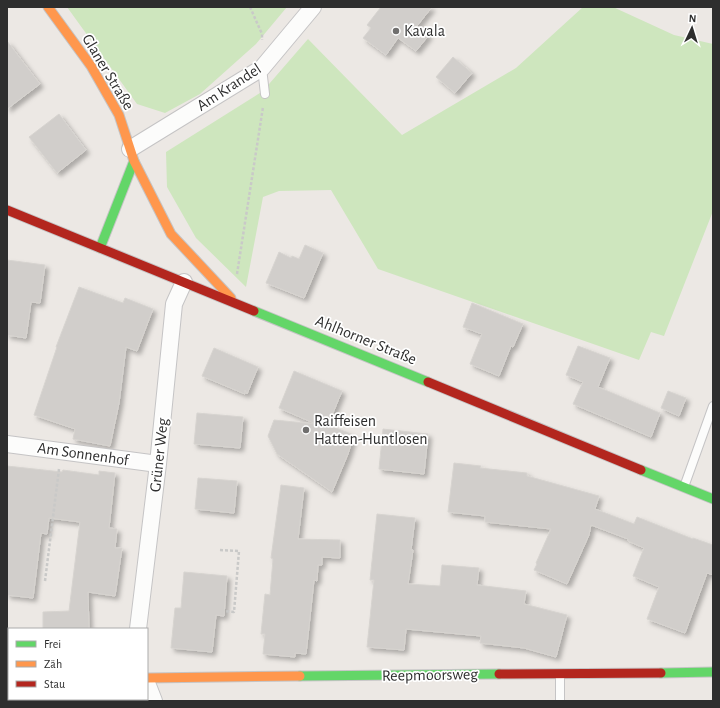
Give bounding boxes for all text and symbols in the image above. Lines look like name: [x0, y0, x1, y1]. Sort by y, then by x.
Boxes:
north arrow: [672, 8, 712, 48]
text: N: [688, 13, 697, 24]
place label: Kavala: [404, 23, 445, 39]
marker: Kavala: [391, 26, 401, 36]
street label: Glaner Straße: [79, 31, 137, 113]
street label: Am Krandel: [194, 60, 264, 114]
street label: Ahlhorner Straße: [313, 312, 419, 368]
place label: Raiffeisen Hatten-Huntlosen: [314, 413, 428, 447]
street label: Grüner Weg: [147, 417, 171, 493]
marker: Raiffeisen Hatten-Huntlosen: [301, 425, 311, 435]
street label: Am Sonnenhof: [36, 440, 131, 468]
legend: [8, 628, 148, 700]
text: Frei: [44, 638, 61, 650]
text: Zäh: [44, 658, 62, 670]
street label: Reepmoorsweg: [382, 666, 478, 684]
text: Stau: [44, 678, 65, 690]

